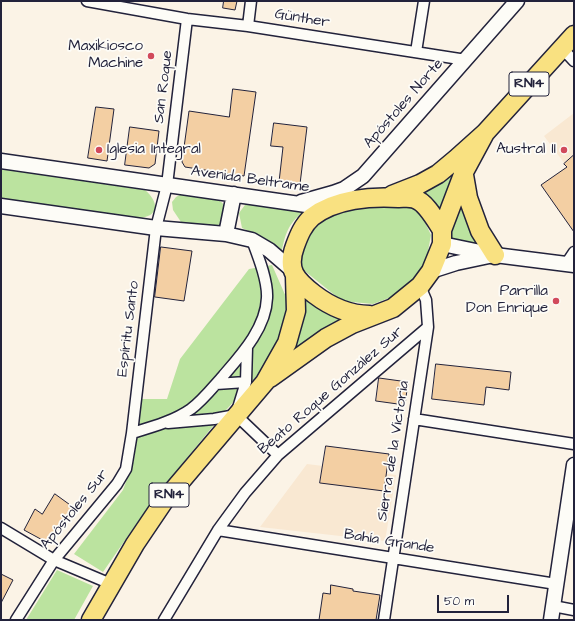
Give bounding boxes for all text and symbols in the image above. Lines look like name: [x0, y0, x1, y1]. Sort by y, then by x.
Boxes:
street label: Günther: [273, 6, 331, 32]
place label: Maxikiosco Machine: [68, 38, 143, 73]
street label: San Roque: [151, 50, 177, 124]
marker: Maxikiosco Machine: [146, 51, 156, 61]
street label: Apóstoles Norte: [360, 56, 448, 152]
road number: RN14: [509, 72, 549, 96]
place label: Iglesia Integral: [107, 141, 201, 159]
place label: Austral II: [496, 141, 556, 159]
marker: Iglesia Integral: [94, 145, 104, 155]
marker: Austral II: [559, 145, 569, 155]
street label: Avenida Beltrame: [190, 163, 310, 197]
street label: Espíritu Santo: [114, 280, 144, 378]
place label: Parrilla Don Enrique: [466, 283, 548, 318]
marker: Parrilla Don Enrique: [551, 296, 561, 306]
street label: Beato Roque González Sur: [255, 323, 407, 459]
street label: Sierra de la Victoria: [374, 380, 414, 522]
street label: Apóstoles Sur: [37, 466, 113, 554]
road number: RN14: [149, 483, 189, 507]
street label: Bahía Grande: [343, 526, 435, 558]
scale bar: [439, 587, 511, 613]
text: 50 m: [444, 593, 474, 610]

